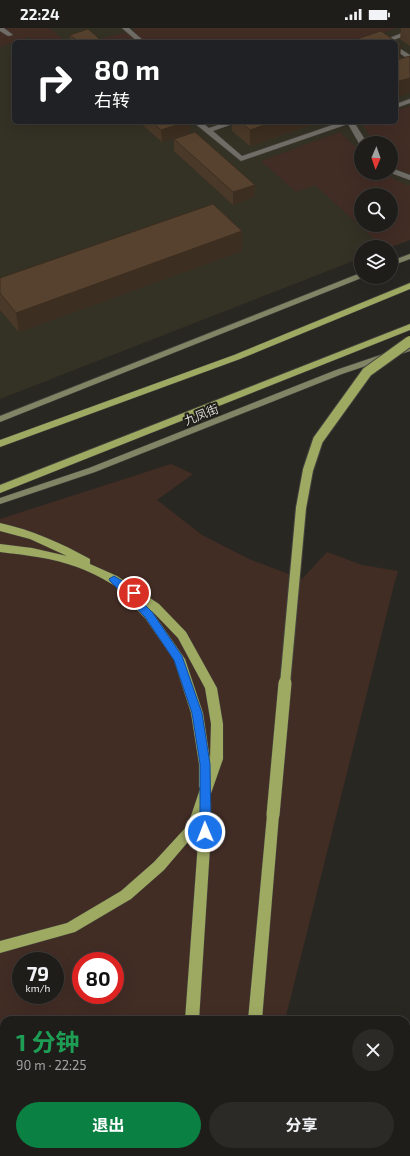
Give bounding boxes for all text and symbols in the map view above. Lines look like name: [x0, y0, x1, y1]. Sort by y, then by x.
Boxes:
text: 22:24: [20, 5, 60, 23]
text: 80 m: [94, 52, 160, 86]
icon: right: [28, 56, 80, 108]
text: 右转: [94, 89, 130, 111]
north arrow: [354, 136, 398, 180]
map controls: [354, 136, 398, 284]
button: search: [354, 188, 398, 232]
button: layers: [354, 240, 398, 284]
street label: 九凤街: [182, 401, 220, 427]
pin: [117, 576, 151, 610]
icon: arrive: [123, 582, 145, 604]
position arrow: [184, 811, 226, 853]
speed limit sign: 80: [72, 952, 124, 1004]
text: 79: [27, 961, 49, 985]
text: km/h: [26, 982, 50, 994]
text: 1 分钟: [16, 1027, 80, 1056]
button: close: [352, 1029, 394, 1071]
text: 90 m · 22:25: [16, 1057, 86, 1073]
button: 退出: [16, 1102, 201, 1148]
button: 分享: [209, 1102, 394, 1148]

